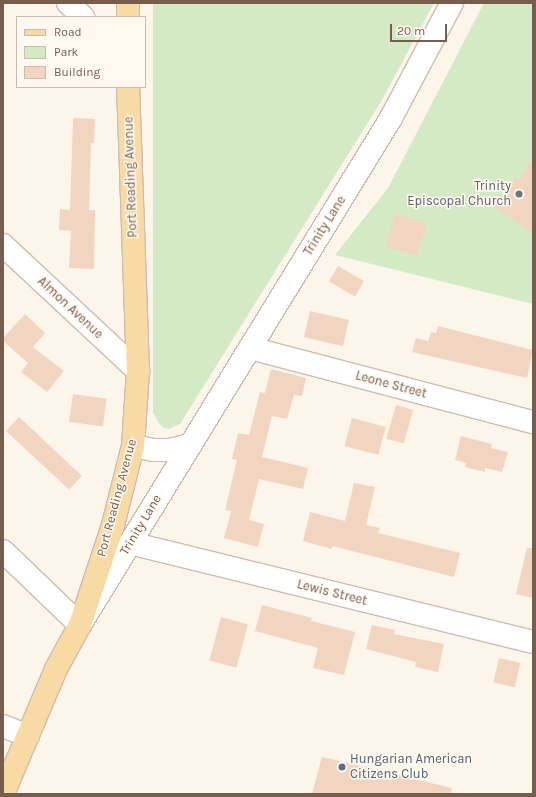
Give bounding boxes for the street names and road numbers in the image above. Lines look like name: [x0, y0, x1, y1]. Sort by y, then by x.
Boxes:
street label: Port Reading Avenue: [121, 116, 141, 238]
street label: Trinity Lane: [300, 193, 350, 259]
street label: Almon Avenue: [34, 274, 106, 342]
street label: Leone Street: [354, 368, 428, 402]
street label: Port Reading Avenue: [94, 437, 140, 559]
street label: Trinity Lane: [117, 492, 165, 558]
street label: Lewis Street: [295, 577, 369, 609]

